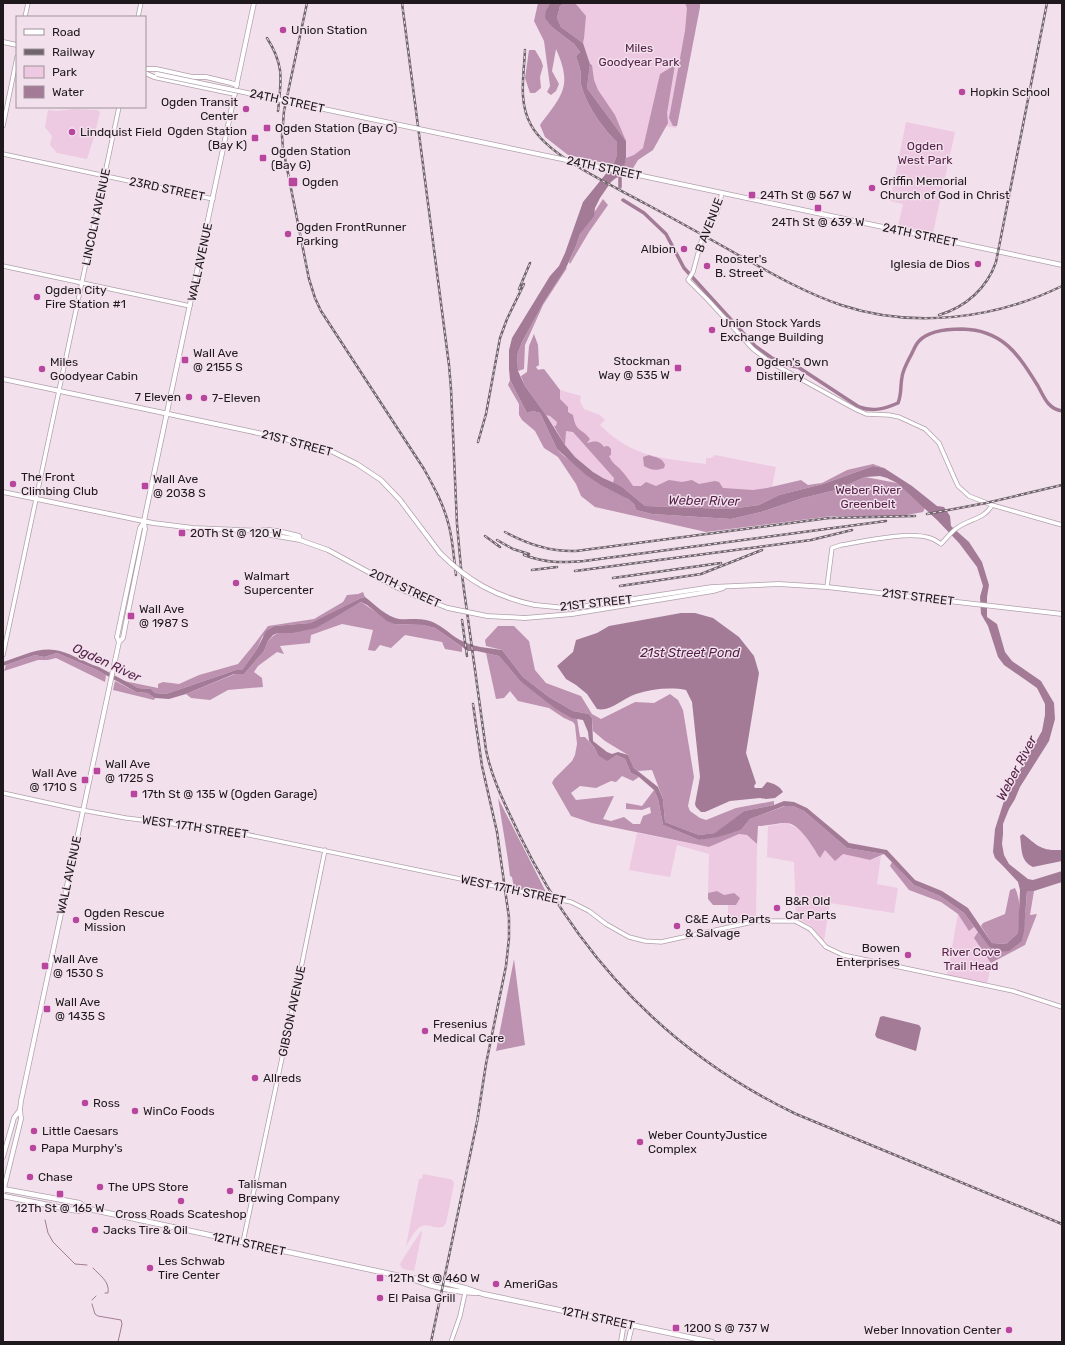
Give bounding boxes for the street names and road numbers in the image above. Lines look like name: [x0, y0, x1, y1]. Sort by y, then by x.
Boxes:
street label: 24TH STREET: [248, 86, 326, 116]
street label: 24TH STREET: [565, 153, 643, 183]
street label: LINCOLN AVENUE: [79, 167, 113, 267]
street label: 23RD STREET: [128, 174, 206, 204]
street label: B AVENUE: [692, 196, 726, 254]
street label: 24TH STREET: [881, 220, 959, 250]
street label: WALL AVENUE: [185, 222, 215, 302]
street label: 21ST STREET: [260, 427, 334, 459]
street label: 20TH STREET: [367, 565, 443, 611]
street label: 21ST STREET: [881, 586, 955, 608]
street label: 21ST STREET: [559, 592, 633, 614]
street label: WEST 17TH STREET: [141, 813, 249, 841]
street label: WALL AVENUE: [54, 835, 84, 915]
street label: WEST 17TH STREET: [459, 872, 567, 908]
street label: GIBSON AVENUE: [276, 964, 308, 1058]
street label: 12TH STREET: [211, 1229, 287, 1259]
street label: 12TH STREET: [560, 1303, 636, 1333]

